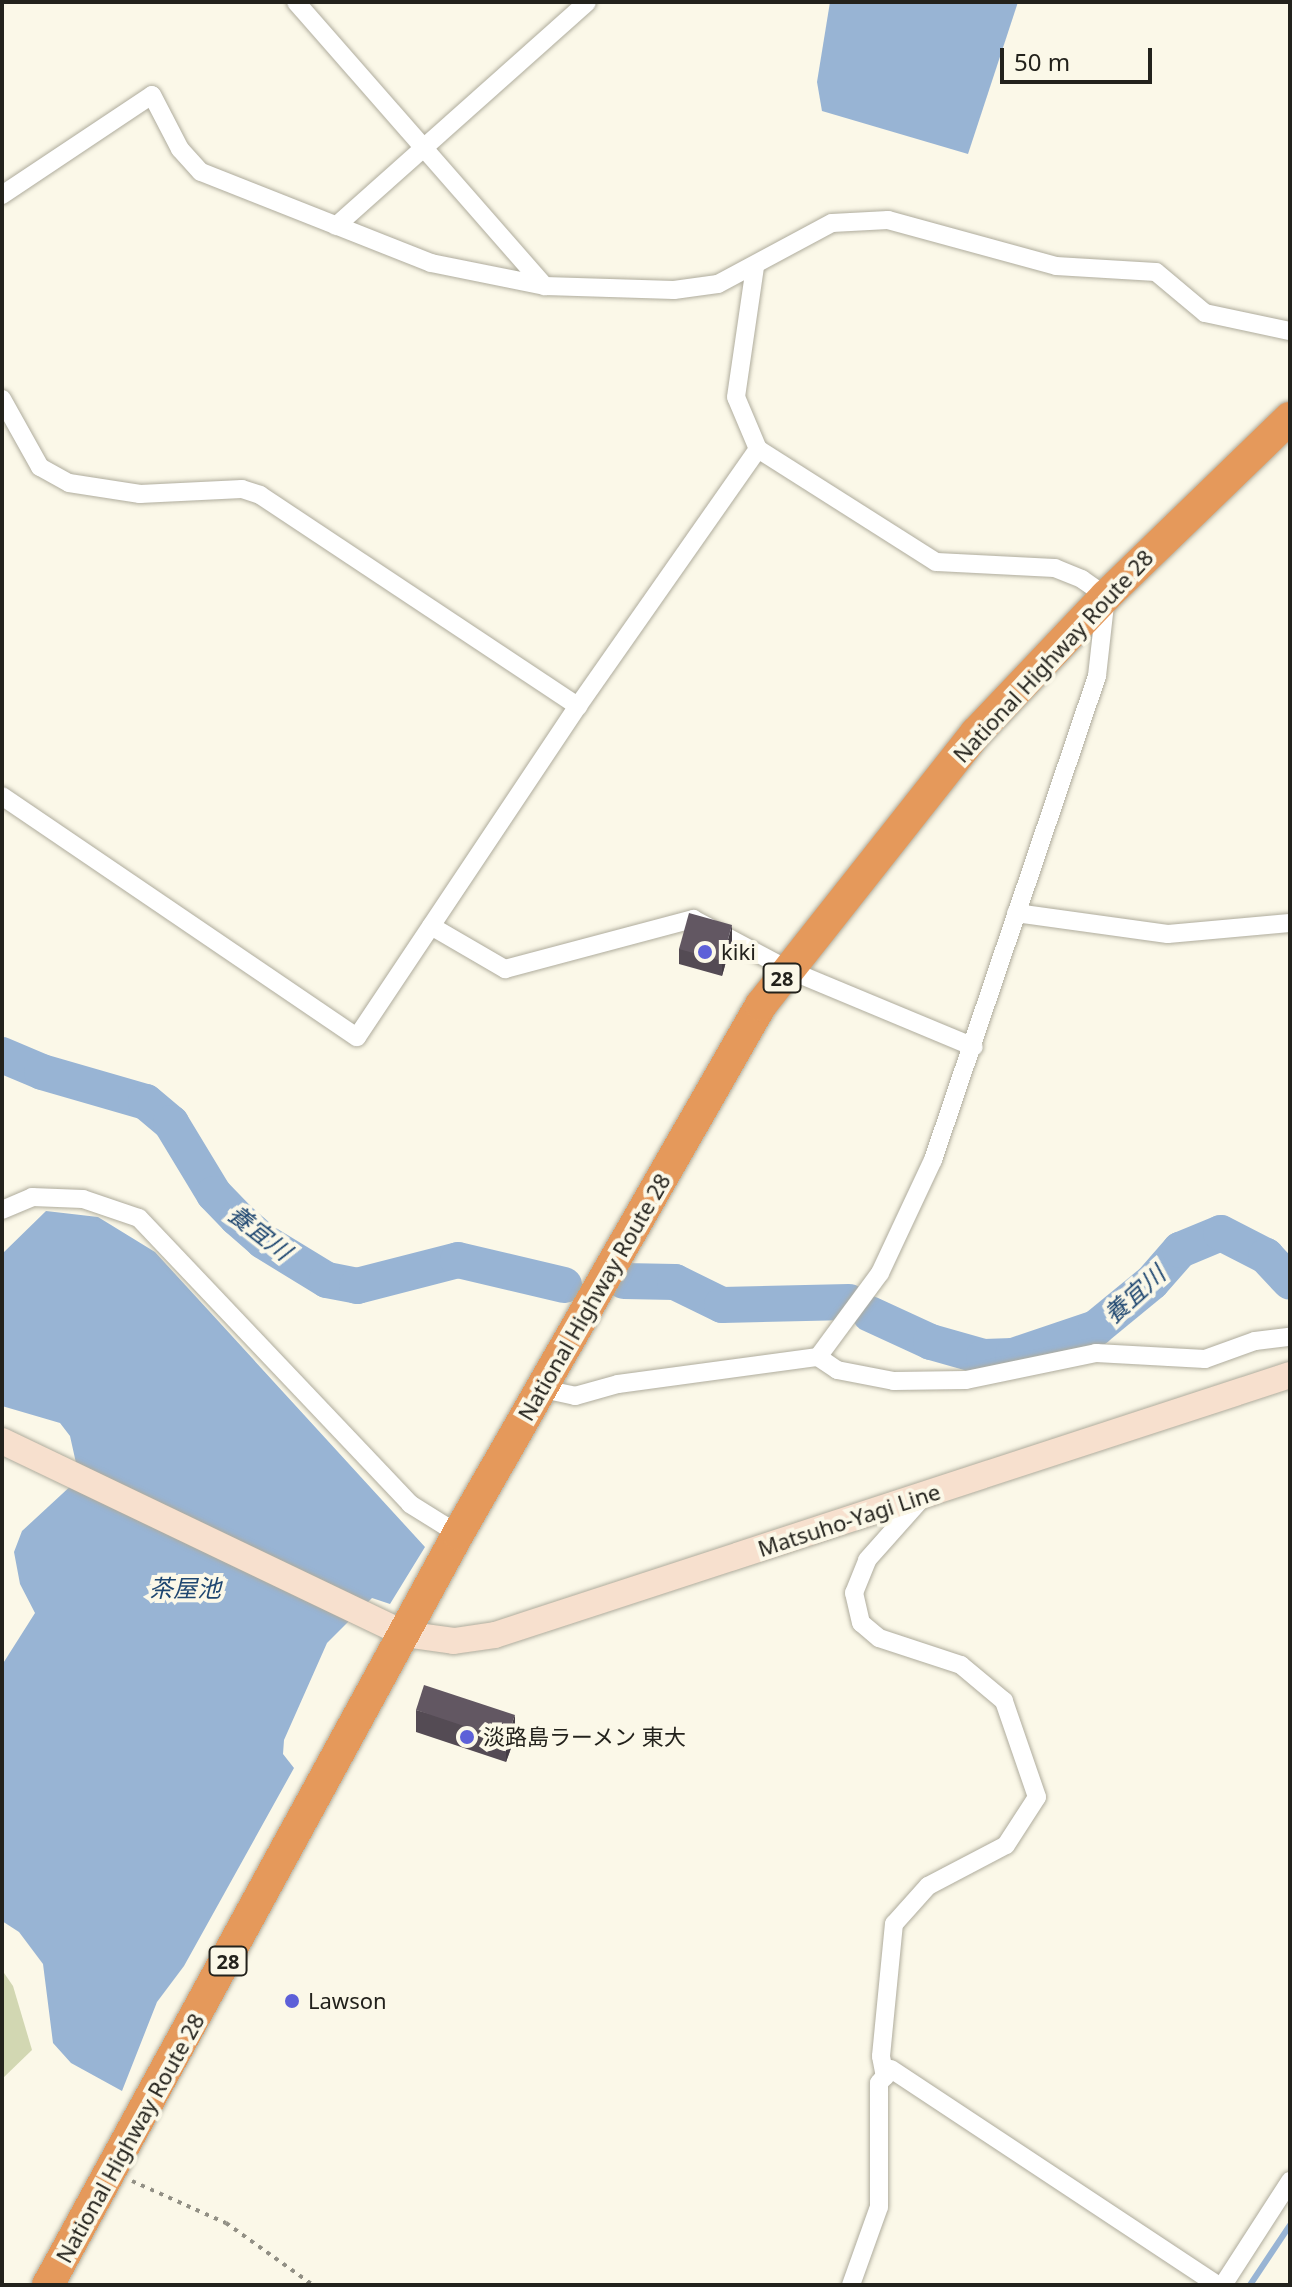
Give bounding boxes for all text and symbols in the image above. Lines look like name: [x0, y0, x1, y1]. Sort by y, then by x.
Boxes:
scale bar: [1004, 32, 1156, 82]
text: 50 m: [1014, 45, 1070, 78]
street label: National Highway Route 28: [948, 544, 1158, 768]
place label: kiki: [721, 939, 756, 965]
marker: kiki: [696, 943, 714, 961]
road number: 28: [762, 962, 802, 994]
street label: National Highway Route 28: [512, 1169, 676, 1425]
water label: 養宜川: [223, 1198, 297, 1266]
water label: 養宜川: [1098, 1259, 1170, 1329]
street label: Matsuho-Yagi Line: [754, 1478, 944, 1562]
water label: 茶屋池: [149, 1574, 221, 1602]
place label: 淡路島ラーメン 東大: [483, 1724, 687, 1750]
marker: 淡路島ラーメン 東大: [458, 1728, 476, 1746]
road number: 28: [208, 1945, 248, 1977]
place label: Lawson: [308, 1988, 387, 2014]
marker: Lawson: [283, 1992, 301, 2010]
street label: National Highway Route 28: [50, 2009, 210, 2267]

